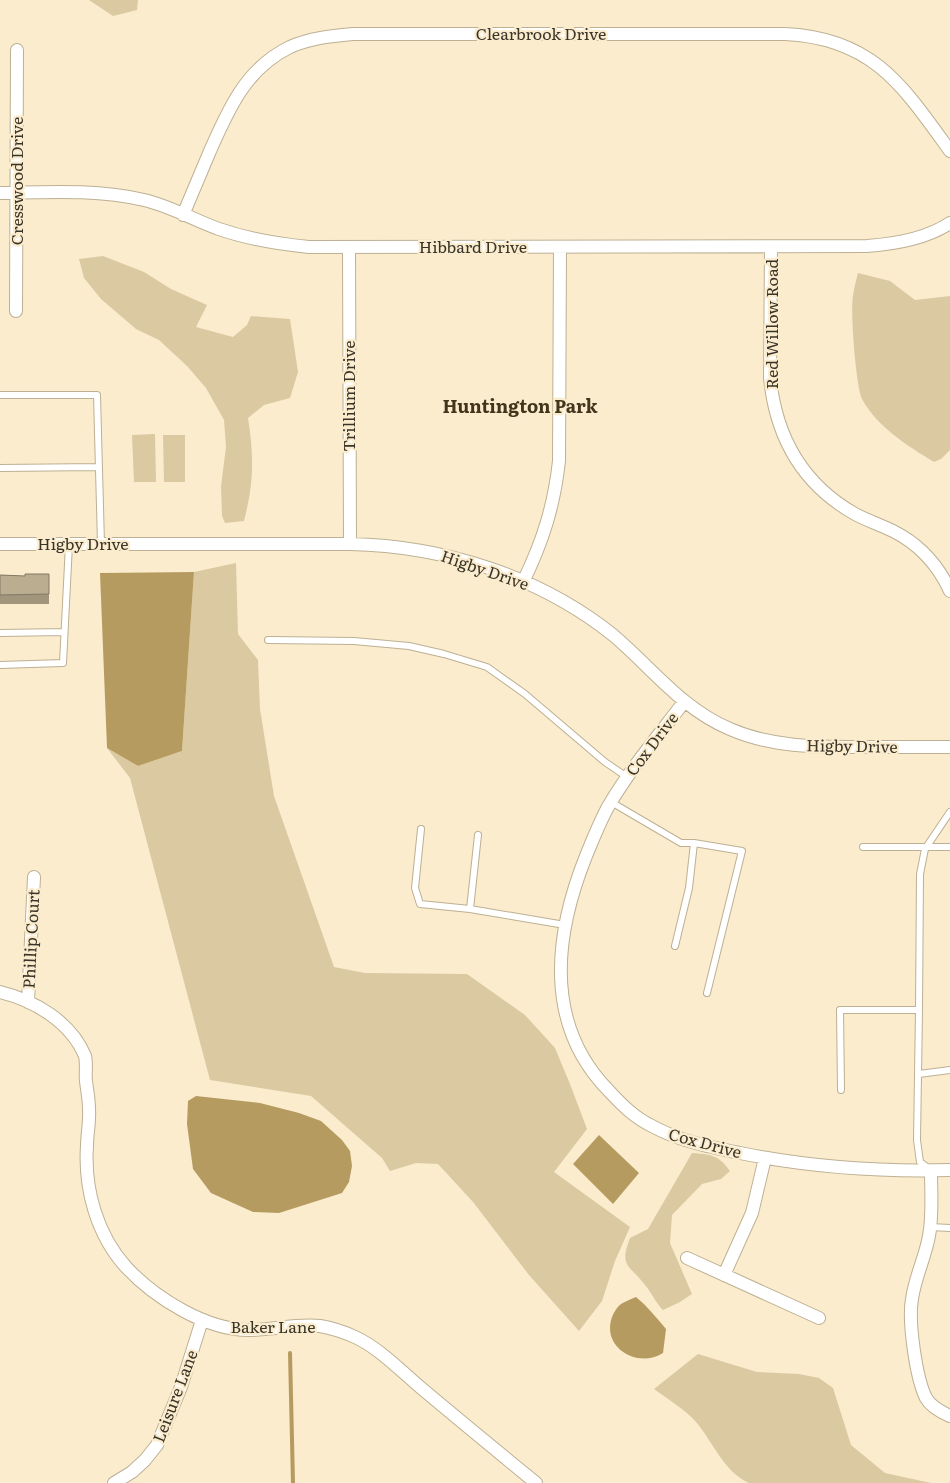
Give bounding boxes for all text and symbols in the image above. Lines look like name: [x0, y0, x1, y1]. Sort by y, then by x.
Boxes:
street label: Clearbrook Drive: [476, 21, 606, 45]
street label: Cresswood Drive: [4, 117, 28, 245]
street label: Hibbard Drive: [419, 234, 527, 258]
street label: Red Willow Road: [759, 259, 783, 389]
street label: Trillium Drive: [336, 340, 360, 452]
district label: Huntington Park: [442, 392, 598, 419]
street label: Higby Drive: [37, 531, 129, 555]
street label: Higby Drive: [438, 543, 532, 595]
street label: Cox Drive: [619, 706, 683, 780]
street label: Higby Drive: [806, 732, 898, 758]
street label: Phillip Court: [15, 888, 45, 989]
street label: Cox Drive: [666, 1121, 744, 1163]
street label: Baker Lane: [230, 1314, 316, 1338]
street label: Leisure Lane: [145, 1346, 203, 1445]

